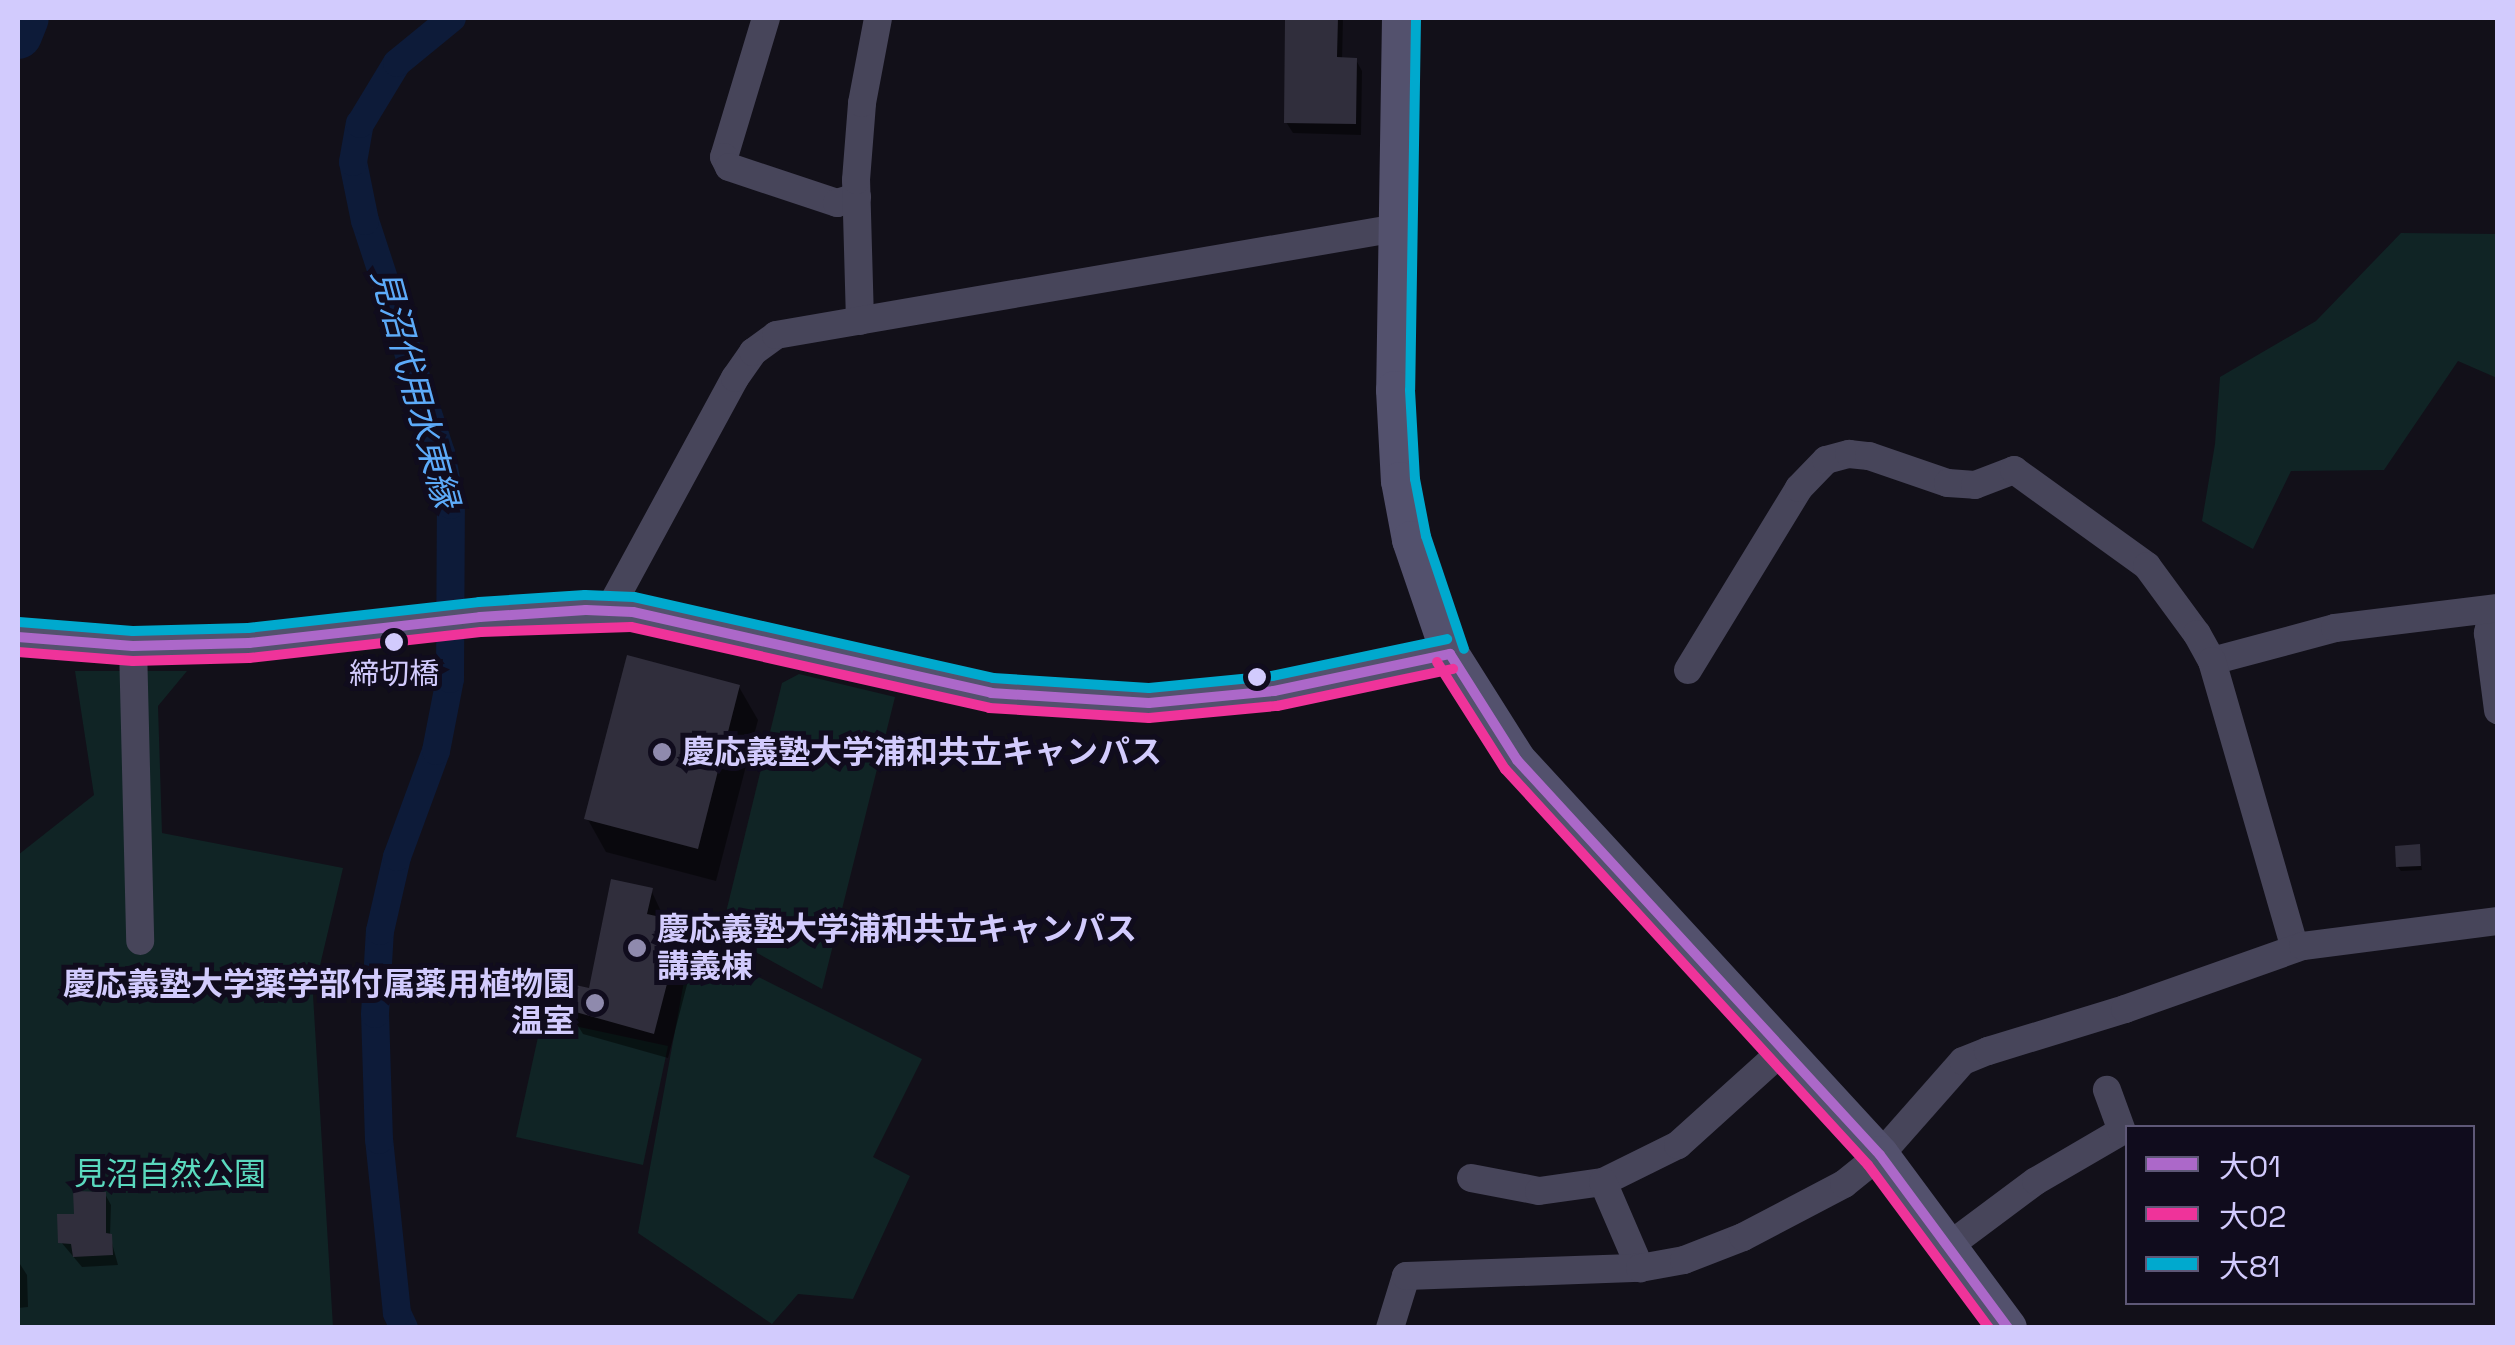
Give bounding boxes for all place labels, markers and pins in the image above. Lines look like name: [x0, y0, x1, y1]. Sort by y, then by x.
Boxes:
marker: 締切橋: [384, 632, 404, 652]
place label: 締切橋: [349, 656, 439, 692]
unlabelled marker: [1247, 667, 1267, 687]
place label: 慶応義塾大学浦和共立キャンパス: [682, 733, 1162, 771]
marker: 慶応義塾大学浦和共立キャンパス: [651, 741, 673, 763]
place label: 慶応義塾大学浦和共立キャンパス 講義棟: [657, 911, 1137, 986]
marker: 慶応義塾大学浦和共立キャンパス 講義棟: [626, 937, 648, 959]
place label: 慶応義塾大学薬学部付属薬用植物園 温室: [63, 966, 575, 1041]
marker: 慶応義塾大学薬学部付属薬用植物園 温室: [584, 992, 606, 1014]

